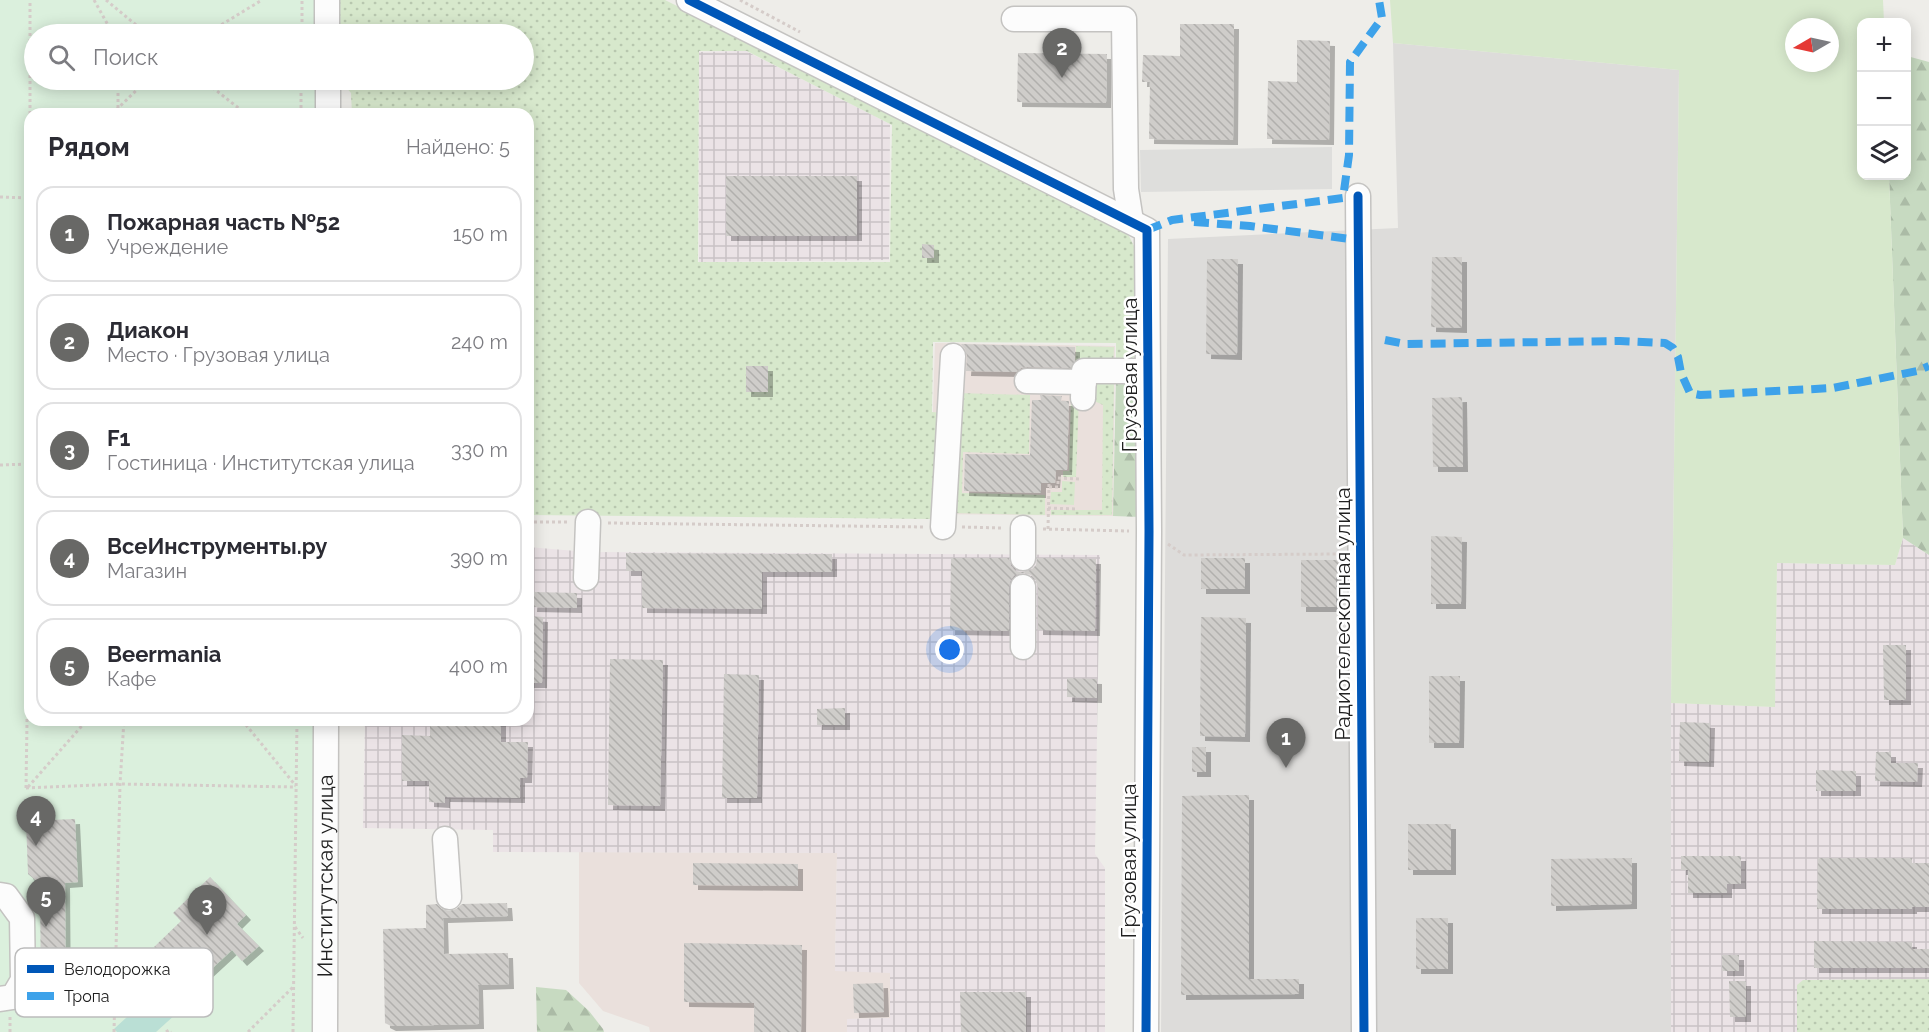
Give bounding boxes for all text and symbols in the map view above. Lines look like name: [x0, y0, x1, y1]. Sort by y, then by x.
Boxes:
north arrow: [1785, 18, 1839, 72]
map controls: [1857, 18, 1911, 180]
button: +: [1857, 18, 1911, 72]
search box: [24, 24, 534, 90]
pin: 2: [1042, 28, 1082, 78]
icon: search: [45, 41, 78, 74]
text: Поиск: [93, 44, 158, 70]
button: −: [1857, 72, 1911, 126]
button: layers: [1857, 126, 1911, 180]
text: Рядом: [48, 132, 130, 162]
text: Найдено: 5: [406, 135, 510, 159]
text: Пожарная часть №52: [107, 209, 340, 235]
text: 1: [65, 222, 74, 246]
text: 150 m: [453, 222, 508, 246]
text: Учреждение: [107, 235, 228, 259]
street label: Грузовая улица: [1117, 298, 1142, 452]
text: Диакон: [107, 317, 189, 343]
text: 2: [64, 330, 75, 354]
text: 240 m: [451, 330, 508, 354]
text: Место · Грузовая улица: [107, 343, 330, 367]
text: F1: [107, 425, 130, 451]
text: 3: [64, 438, 75, 462]
text: 330 m: [451, 438, 508, 462]
text: Гостиница · Институтская улица: [107, 451, 415, 475]
street label: Радиотелескопная улица: [1330, 487, 1355, 741]
text: ВсеИнструменты.ру: [107, 533, 327, 559]
text: 4: [64, 546, 75, 570]
text: 390 m: [450, 546, 508, 570]
text: Магазин: [107, 559, 187, 583]
your location: [935, 635, 964, 664]
text: Beermania: [107, 641, 221, 667]
text: 5: [64, 654, 75, 678]
text: 400 m: [449, 654, 508, 678]
text: Кафе: [107, 667, 156, 691]
pin: 1: [1266, 718, 1306, 768]
street label: Институтская улица: [312, 775, 338, 977]
street label: Грузовая улица: [1116, 784, 1141, 938]
pin: 4: [16, 796, 56, 846]
pin: 5: [26, 878, 66, 927]
pin: 3: [188, 886, 226, 935]
legend: [15, 948, 213, 1017]
text: Велодорожка: [64, 960, 171, 979]
text: Тропа: [64, 987, 110, 1006]

